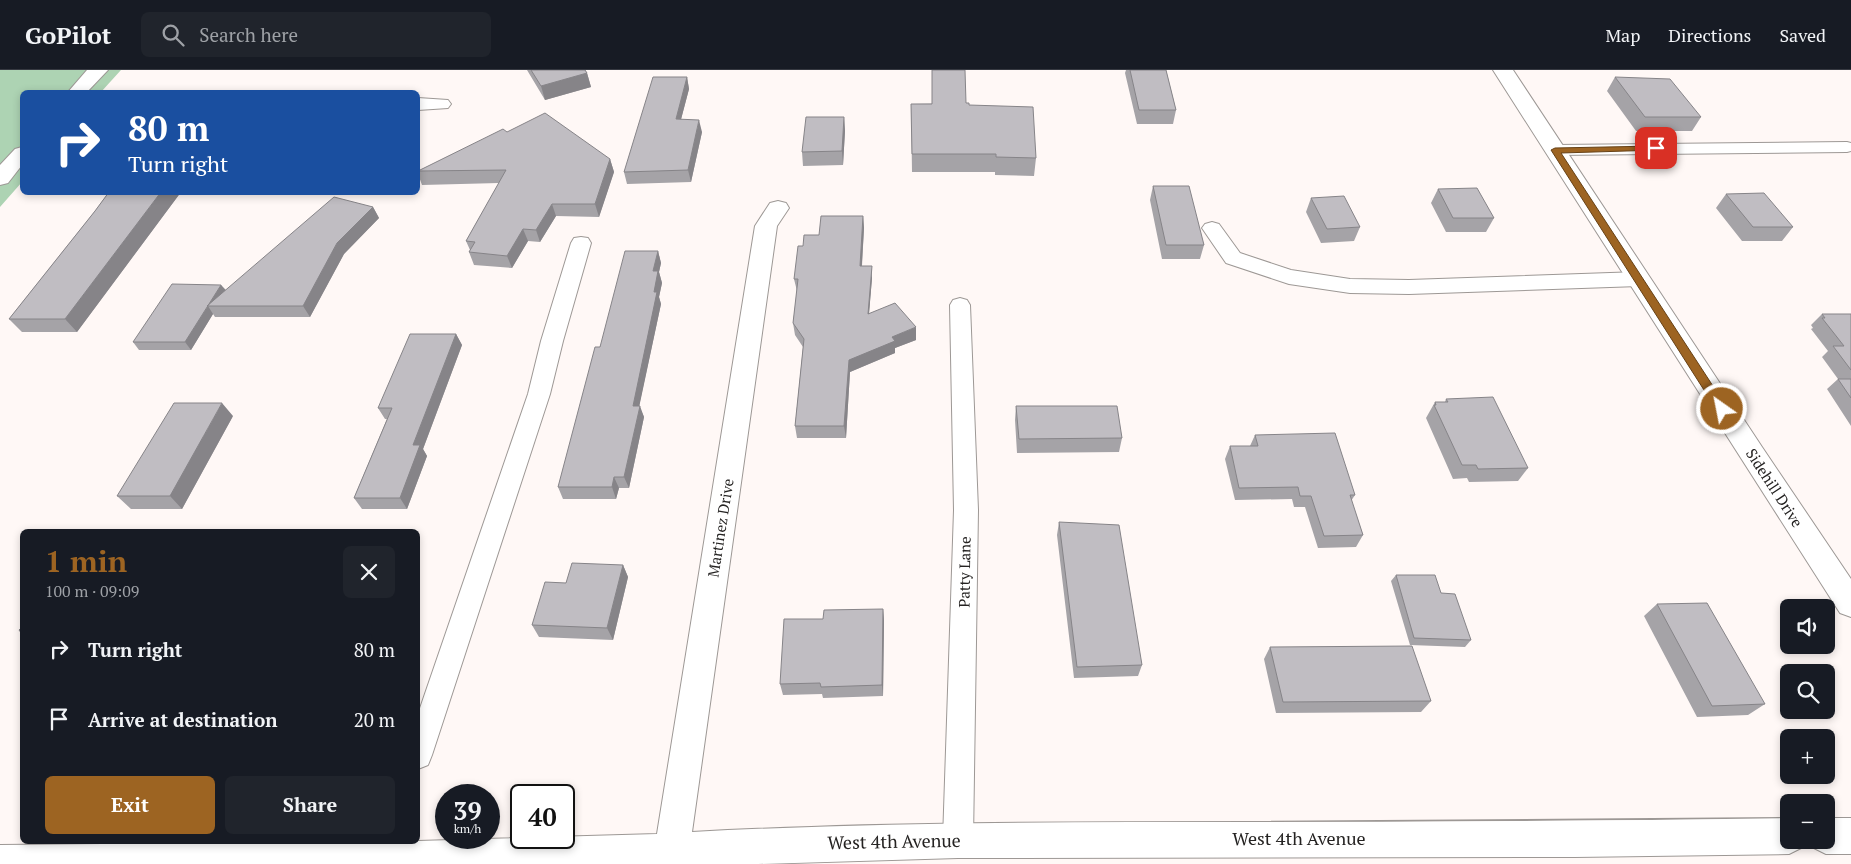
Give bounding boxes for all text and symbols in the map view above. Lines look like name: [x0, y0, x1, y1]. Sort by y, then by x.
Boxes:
search box: [141, 12, 491, 57]
text: GoPilot: [25, 19, 111, 51]
icon: search: [159, 21, 187, 49]
text: Search here: [199, 22, 298, 47]
text: Map: [1605, 23, 1640, 47]
text: Directions: [1668, 23, 1751, 47]
text: Saved: [1779, 23, 1826, 47]
text: 80 m: [128, 105, 209, 151]
icon: right: [45, 110, 110, 175]
pin: [1635, 127, 1677, 169]
icon: arrive: [1642, 134, 1670, 162]
text: Turn right: [128, 149, 228, 178]
position arrow: [1695, 382, 1747, 434]
street label: Sidehill Drive: [1742, 444, 1808, 531]
street label: Martinez Drive: [702, 477, 738, 579]
street label: Patty Lane: [953, 536, 975, 608]
text: 1 min: [45, 541, 127, 581]
button: close: [343, 546, 395, 598]
text: 100 m · 09:09: [45, 580, 139, 602]
map controls: [1780, 599, 1835, 849]
button: sound: [1780, 599, 1835, 654]
icon: right: [45, 635, 73, 663]
text: Turn right: [88, 637, 182, 662]
text: 80 m: [354, 637, 395, 662]
button: search: [1780, 664, 1835, 719]
icon: arrive: [45, 705, 73, 733]
text: Arrive at destination: [88, 707, 277, 732]
text: 20 m: [354, 707, 395, 732]
button: +: [1780, 729, 1835, 784]
button: Exit: [45, 776, 215, 834]
button: Share: [225, 776, 395, 834]
speed limit sign: 40: [510, 784, 575, 849]
text: 39: [453, 794, 482, 827]
button: −: [1780, 794, 1835, 849]
text: km/h: [454, 821, 481, 836]
street label: West 4th Avenue: [1232, 826, 1366, 850]
street label: West 4th Avenue: [827, 828, 961, 854]

